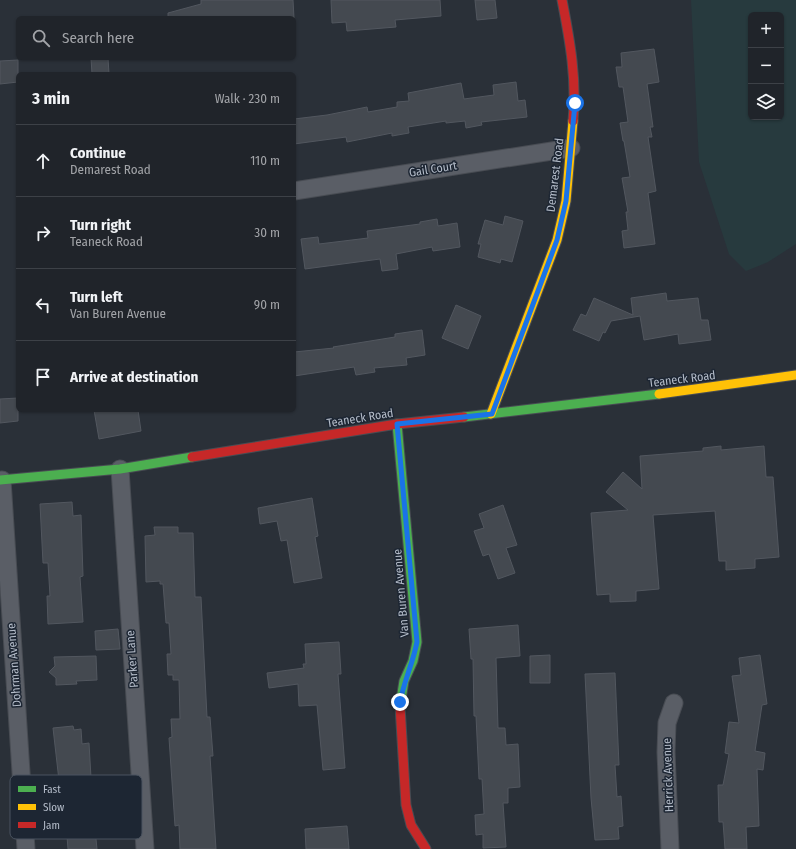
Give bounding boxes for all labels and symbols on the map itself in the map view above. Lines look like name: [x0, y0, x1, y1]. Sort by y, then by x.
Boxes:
route start: [566, 94, 584, 112]
street label: Demarest Road: [544, 137, 566, 213]
street label: Gail Court: [408, 158, 458, 180]
street label: Teaneck Road: [648, 368, 716, 390]
street label: Teaneck Road: [326, 406, 394, 430]
street label: Van Buren Avenue: [390, 548, 412, 638]
street label: Dohrman Avenue: [4, 622, 24, 707]
street label: Parker Lane: [123, 630, 141, 688]
route end: [391, 693, 409, 711]
street label: Herrick Avenue: [660, 738, 676, 812]
legend: [10, 775, 142, 839]
text: Fast: [43, 783, 61, 796]
text: Slow: [43, 801, 64, 814]
text: Jam: [43, 819, 60, 832]

